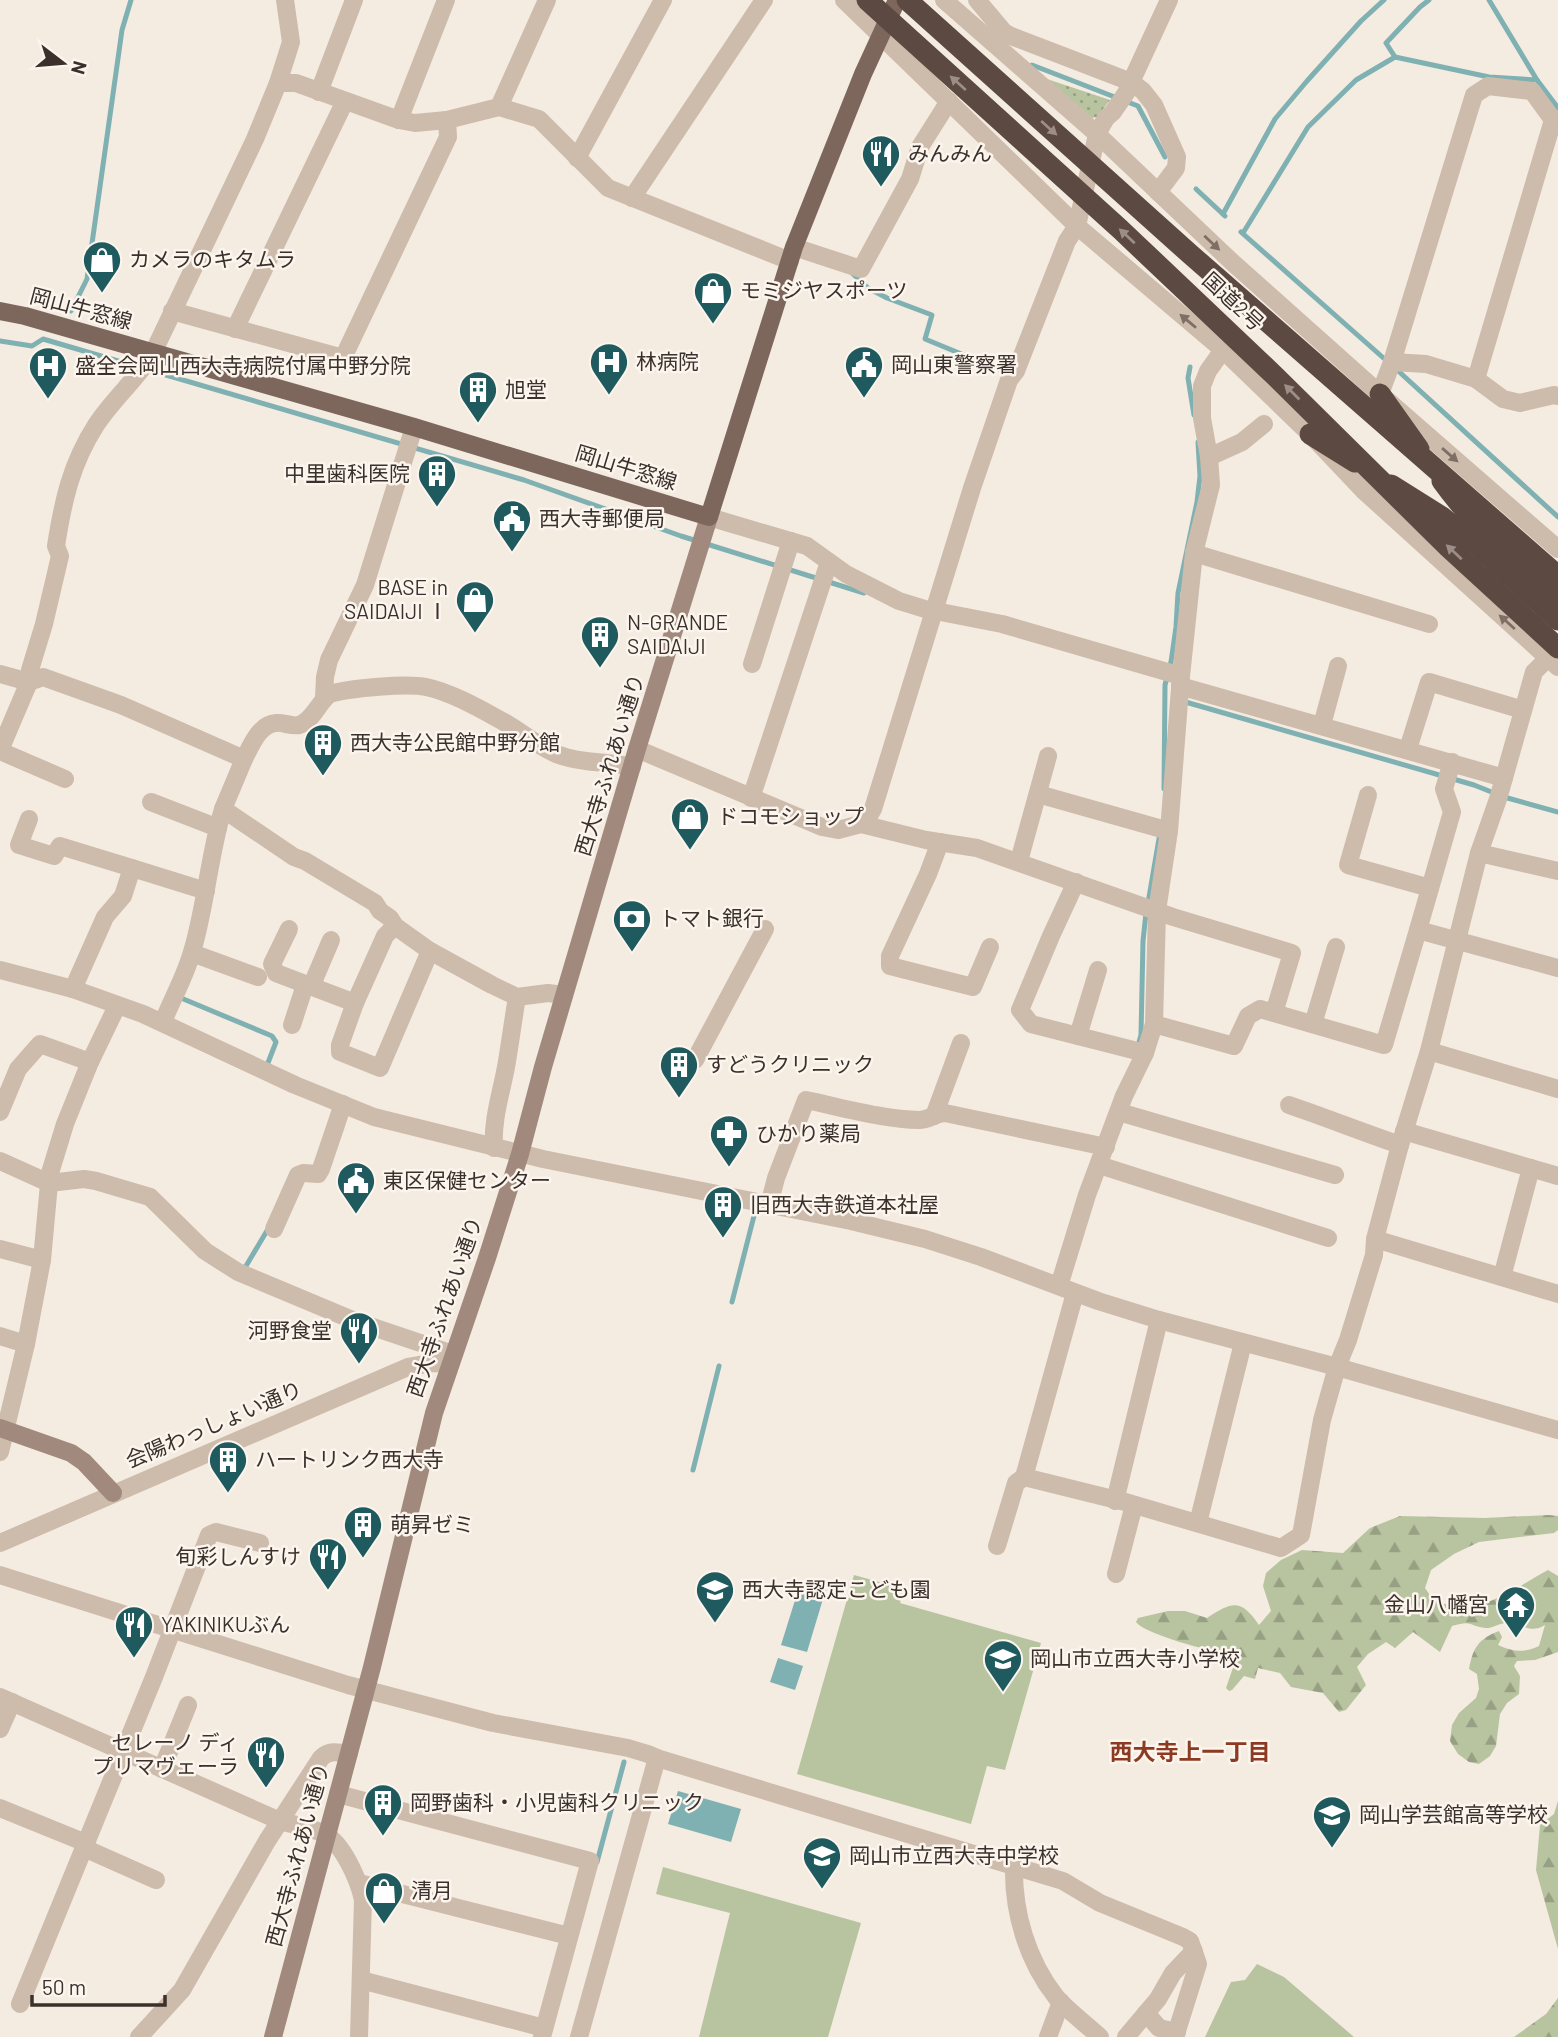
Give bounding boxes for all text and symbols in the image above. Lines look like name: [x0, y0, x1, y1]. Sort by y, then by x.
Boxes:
north arrow: [28, 28, 98, 98]
text: N: [67, 59, 93, 77]
one-way arrow: [950, 76, 967, 91]
one-way arrow: [1040, 119, 1057, 135]
restaurant icon: みんみん: [860, 133, 902, 188]
place label: みんみん: [908, 140, 992, 165]
one-way arrow: [1119, 228, 1136, 244]
one-way arrow: [1203, 235, 1221, 251]
shop icon: カメラのキタムラ: [81, 239, 123, 294]
place label: カメラのキタムラ: [129, 246, 296, 271]
street label: 国道2号: [1198, 266, 1270, 335]
shop icon: モミジヤスポーツ: [692, 270, 734, 325]
place label: モミジヤスポーツ: [740, 277, 908, 302]
street label: 岡山牛窓線: [27, 282, 135, 333]
one-way arrow: [1180, 314, 1197, 329]
hospital icon: 林病院: [588, 341, 630, 396]
public building icon: 岡山東警察署: [843, 344, 885, 399]
hospital icon: 盛全会岡山西大寺病院付属中野分院: [27, 345, 69, 400]
place label: 林病院: [636, 348, 699, 373]
place label: 岡山東警察署: [891, 351, 1017, 376]
place label: 盛全会岡山西大寺病院付属中野分院: [75, 352, 411, 377]
building icon: 旭堂: [457, 369, 499, 424]
place label: 旭堂: [505, 376, 547, 401]
one-way arrow: [1284, 385, 1301, 401]
street label: 岡山牛窓線: [573, 439, 680, 494]
one-way arrow: [1441, 447, 1459, 463]
building icon: 中里歯科医院: [416, 453, 458, 508]
place label: 中里歯科医院: [284, 460, 410, 485]
public building icon: 西大寺郵便局: [491, 498, 533, 553]
place label: 西大寺郵便局: [539, 505, 665, 530]
one-way arrow: [1445, 544, 1463, 560]
place label: BASE in SAIDAIJI Ⅰ: [344, 574, 448, 623]
shop icon: BASE in SAIDAIJI Ⅰ: [454, 579, 496, 634]
place label: N-GRANDE SAIDAIJI: [627, 609, 728, 658]
building icon: N-GRANDE SAIDAIJI: [579, 614, 621, 669]
one-way arrow: [1499, 614, 1516, 630]
street label: 西大寺ふれあい通り: [569, 671, 648, 859]
building icon: 西大寺公民館中野分館: [302, 722, 344, 777]
place label: 西大寺公民館中野分館: [350, 729, 560, 754]
shop icon: ドコモショップ: [669, 796, 711, 851]
place label: ドコモショップ: [717, 803, 864, 828]
bank icon: トマト銀行: [611, 898, 653, 953]
place label: トマト銀行: [659, 905, 764, 930]
building icon: すどうクリニック: [658, 1044, 700, 1099]
place label: すどうクリニック: [706, 1051, 874, 1076]
pharmacy icon: ひかり薬局: [708, 1113, 750, 1168]
place label: ひかり薬局: [756, 1120, 861, 1145]
public building icon: 東区保健センター: [335, 1160, 377, 1215]
place label: 東区保健センター: [383, 1167, 551, 1192]
building icon: 旧西大寺鉄道本社屋: [702, 1184, 744, 1239]
place label: 旧西大寺鉄道本社屋: [750, 1191, 939, 1216]
street label: 西大寺ふれあい通り: [401, 1213, 486, 1400]
restaurant icon: 河野食堂: [338, 1310, 380, 1365]
place label: 河野食堂: [248, 1317, 332, 1342]
street label: 会陽わっしょい通り: [122, 1375, 305, 1472]
building icon: ハートリンク西大寺: [207, 1439, 249, 1494]
place label: ハートリンク西大寺: [255, 1446, 444, 1471]
building icon: 萌昇ゼミ: [342, 1504, 384, 1559]
place label: 萌昇ゼミ: [390, 1511, 474, 1536]
restaurant icon: 旬彩しんすけ: [307, 1536, 349, 1591]
place label: 旬彩しんすけ: [175, 1543, 301, 1568]
school or university icon: 西大寺認定こども園: [694, 1569, 736, 1624]
place label: 西大寺認定こども園: [742, 1576, 931, 1601]
temple icon: 金山八幡宮: [1495, 1584, 1537, 1639]
place label: 金山八幡宮: [1384, 1591, 1489, 1616]
restaurant icon: YAKINIKUぶん: [113, 1604, 155, 1659]
place label: YAKINIKUぶん: [161, 1611, 290, 1636]
school or university icon: 岡山市立西大寺小学校: [982, 1638, 1024, 1693]
place label: 岡山市立西大寺小学校: [1030, 1645, 1240, 1670]
place label: セレーノ ディ プリマヴェーラ: [92, 1729, 239, 1778]
restaurant icon: セレーノ ディ プリマヴェーラ: [245, 1734, 287, 1789]
district label: 西大寺上一丁目: [1110, 1737, 1271, 1765]
street label: 西大寺ふれあい通り: [260, 1760, 333, 1949]
building icon: 岡野歯科・小児歯科クリニック: [362, 1782, 404, 1837]
place label: 岡野歯科・小児歯科クリニック: [410, 1789, 704, 1814]
school or university icon: 岡山学芸館高等学校: [1311, 1794, 1353, 1849]
place label: 岡山学芸館高等学校: [1359, 1801, 1548, 1826]
school or university icon: 岡山市立西大寺中学校: [801, 1835, 843, 1890]
place label: 岡山市立西大寺中学校: [849, 1842, 1059, 1867]
shop icon: 清月: [363, 1870, 405, 1925]
place label: 清月: [411, 1877, 453, 1902]
scale bar: [32, 1964, 164, 2008]
text: 50 m: [42, 1974, 86, 1999]

